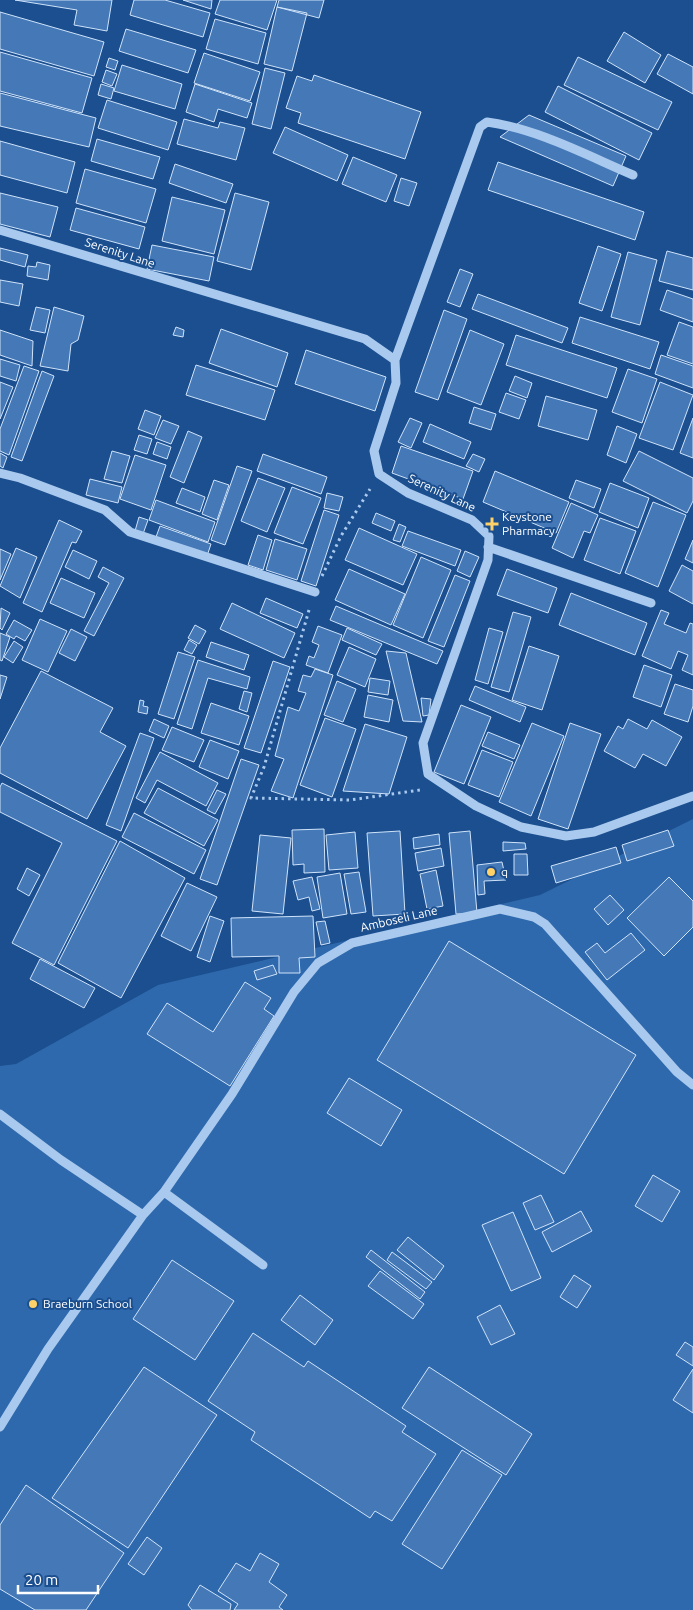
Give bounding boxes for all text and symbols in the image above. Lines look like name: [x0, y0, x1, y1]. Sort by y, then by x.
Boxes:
street label: Serenity Lane: [83, 235, 157, 270]
street label: Serenity Lane: [406, 471, 478, 514]
place label: Keystone Pharmacy: [502, 510, 555, 537]
marker: Keystone Pharmacy: [486, 518, 498, 530]
place label: q: [501, 865, 508, 878]
marker: q: [485, 866, 497, 878]
street label: Amboseli Lane: [359, 903, 439, 934]
place label: Braeburn School: [43, 1297, 132, 1310]
marker: Braeburn School: [27, 1298, 39, 1310]
scale bar: [18, 1562, 98, 1594]
text: 20 m: [25, 1571, 58, 1588]

